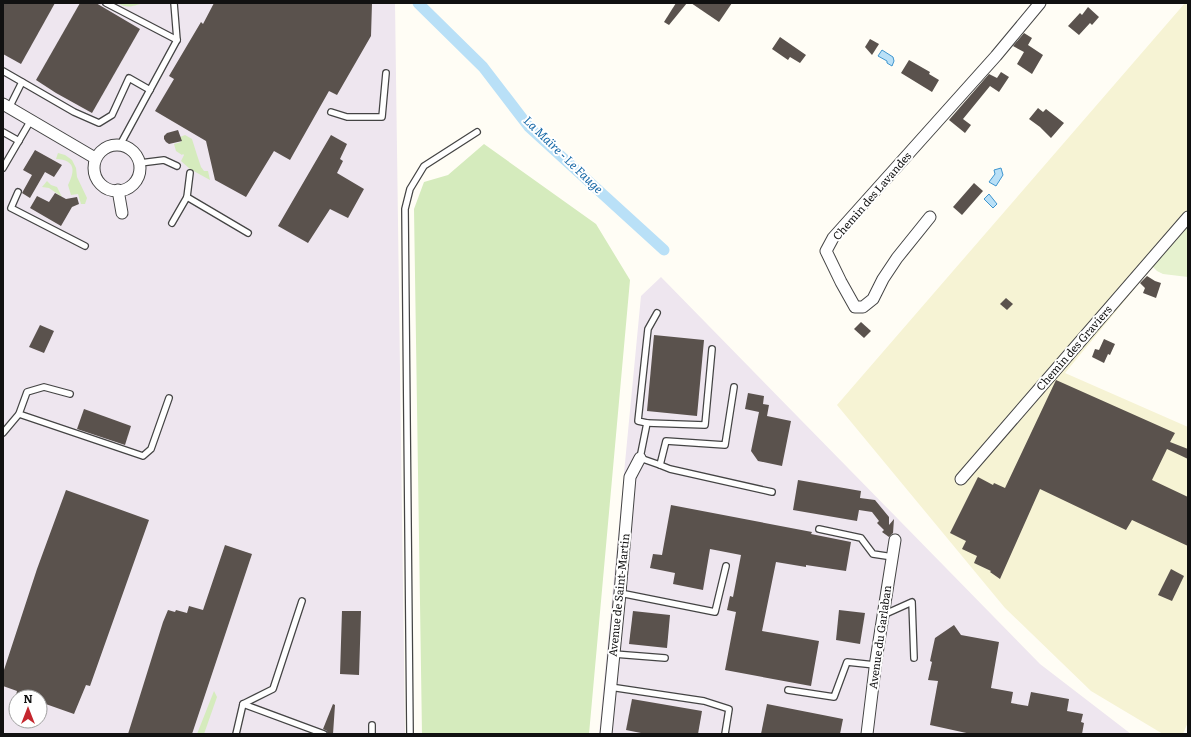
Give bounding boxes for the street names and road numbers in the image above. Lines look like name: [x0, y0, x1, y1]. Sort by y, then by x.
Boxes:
street label: Chemin des Lavandes: [828, 148, 914, 243]
street label: Chemin des Graviers: [1032, 301, 1115, 394]
street label: Avenue de Saint-Martin: [604, 532, 632, 657]
street label: Avenue du Garlaban: [864, 584, 894, 690]

